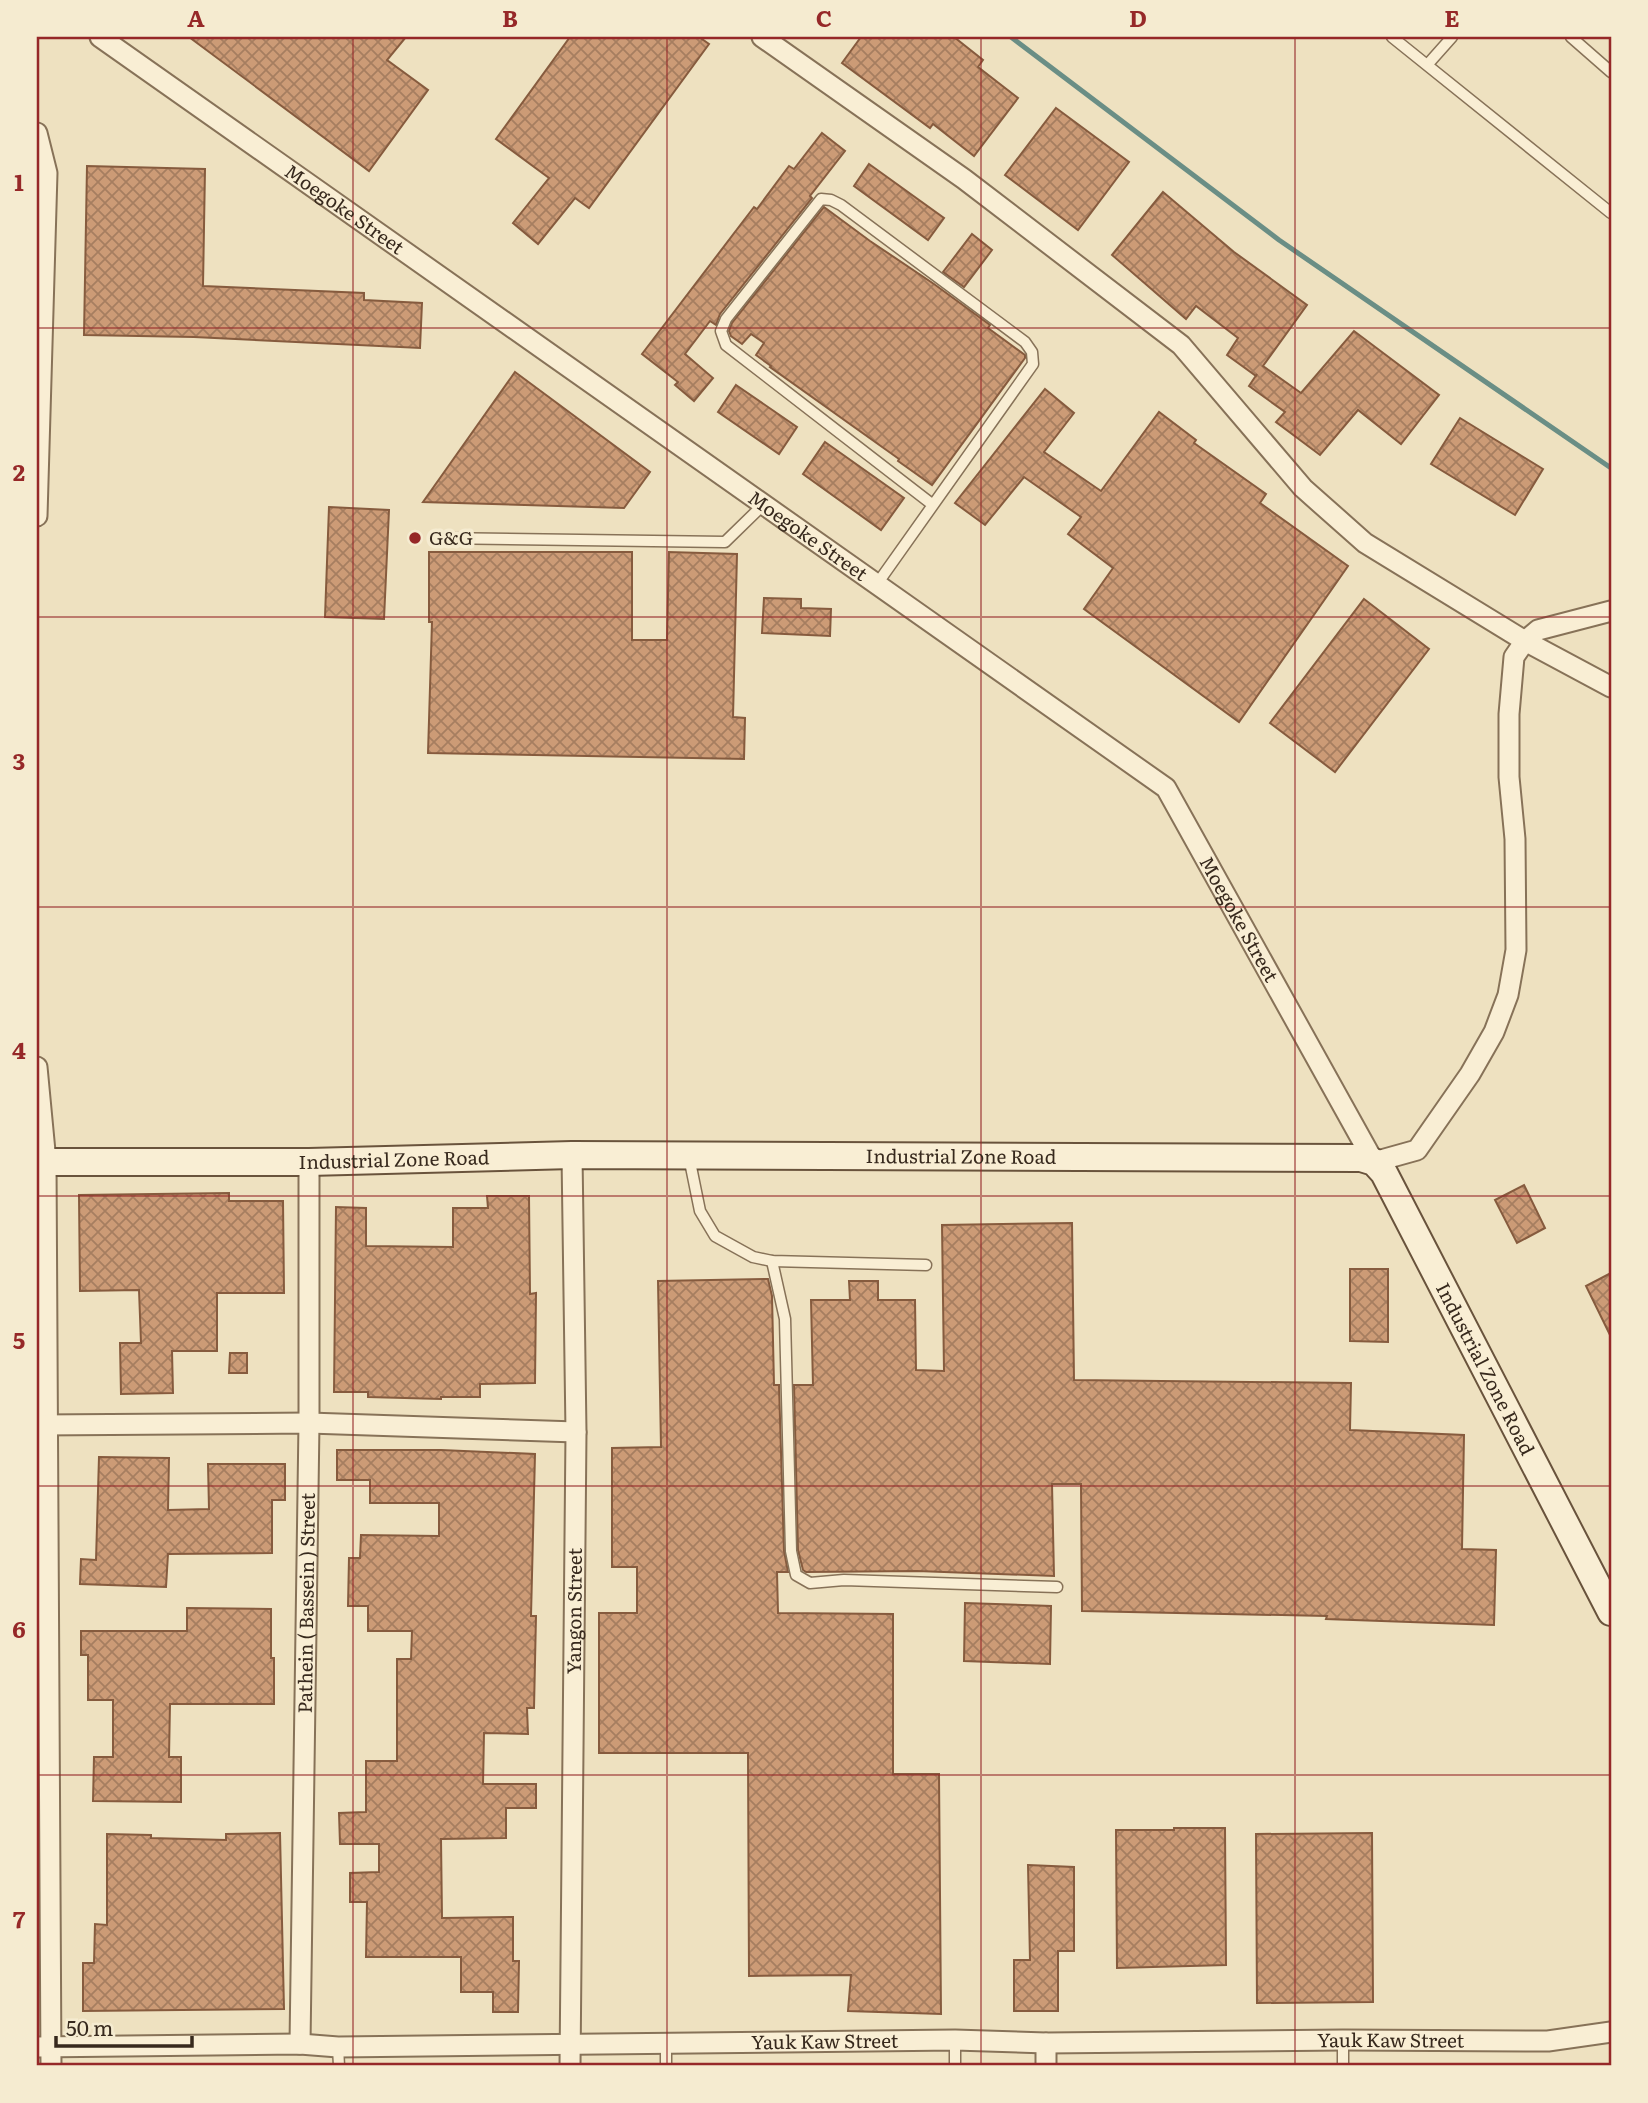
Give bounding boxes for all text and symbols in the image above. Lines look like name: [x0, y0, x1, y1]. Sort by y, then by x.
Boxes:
text: A: [187, 0, 205, 34]
text: B: [502, 0, 518, 34]
text: C: [816, 0, 832, 34]
text: D: [1129, 0, 1147, 34]
text: E: [1444, 0, 1460, 34]
street label: Moegoke Street: [280, 157, 411, 260]
text: 1: [14, 164, 24, 198]
text: 2: [13, 454, 25, 488]
street label: Moegoke Street: [743, 483, 874, 587]
place label: G&G: [429, 523, 473, 551]
marker: G&G: [407, 530, 423, 546]
text: 3: [13, 743, 25, 777]
street label: Moegoke Street: [1193, 851, 1286, 987]
text: 4: [12, 1032, 26, 1066]
street label: Industrial Zone Road: [865, 1141, 1057, 1170]
street label: Industrial Zone Road: [299, 1142, 490, 1175]
street label: Industrial Zone Road: [1430, 1277, 1543, 1460]
text: 5: [13, 1322, 25, 1356]
street label: Pathein ( Bassein ) Street: [290, 1492, 321, 1714]
street label: Yangon Street: [559, 1547, 588, 1674]
text: 6: [12, 1611, 26, 1645]
text: 7: [13, 1901, 26, 1935]
scale bar: [56, 2005, 192, 2049]
text: 50 m: [66, 2011, 113, 2042]
street label: Yauk Kaw Street: [1317, 2025, 1465, 2054]
street label: Yauk Kaw Street: [751, 2026, 899, 2055]

